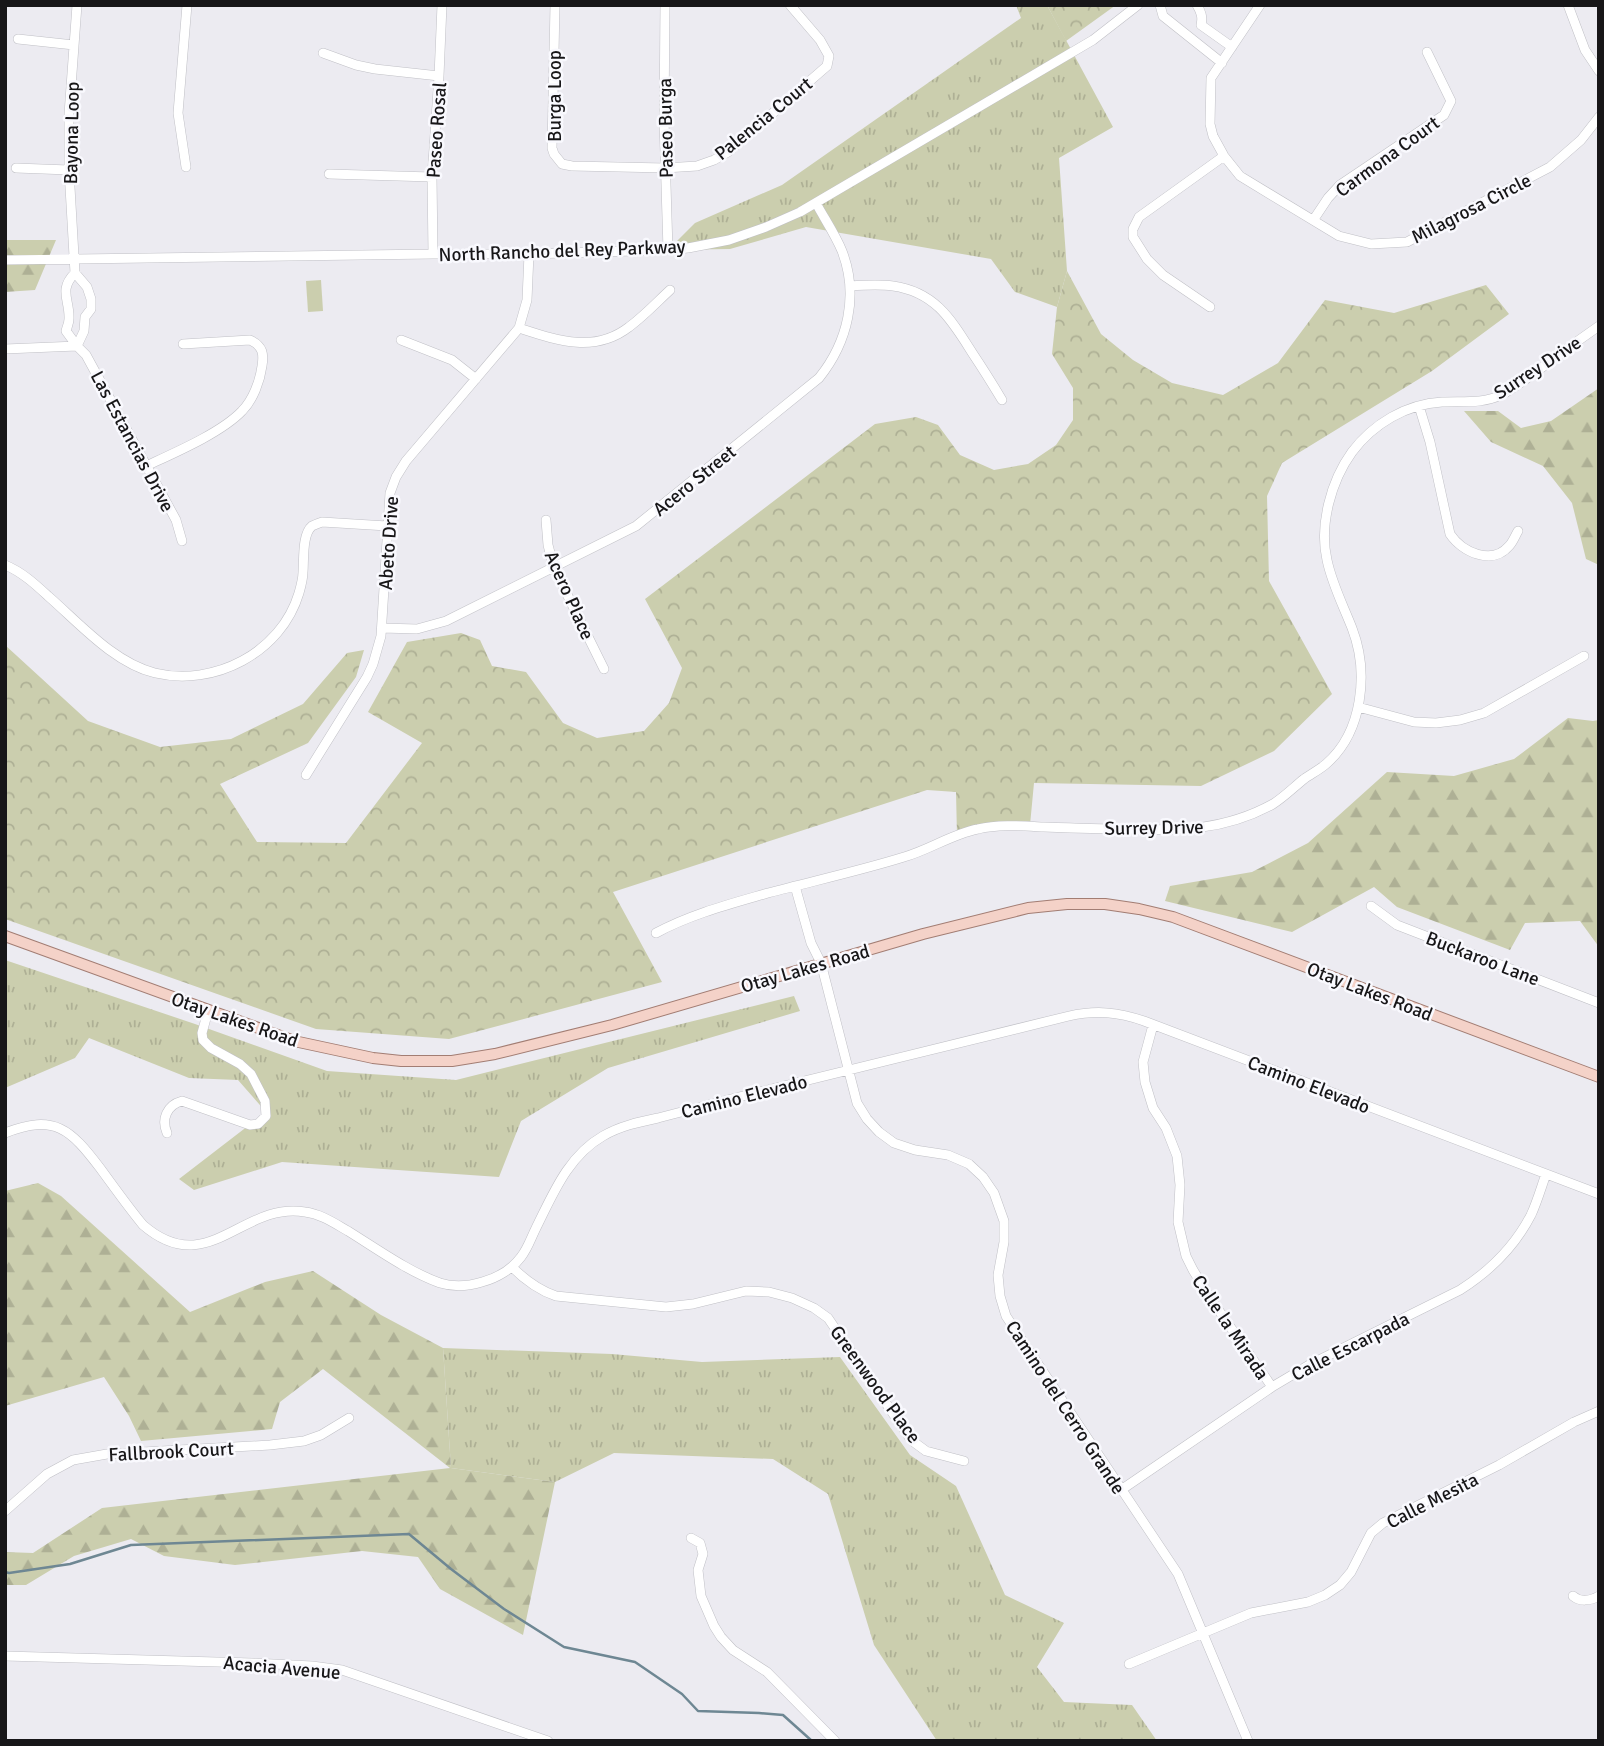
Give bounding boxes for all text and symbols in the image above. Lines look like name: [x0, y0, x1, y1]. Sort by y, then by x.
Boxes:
street label: Burga Loop: [543, 50, 567, 142]
street label: Palencia Court: [710, 72, 818, 166]
street label: Paseo Burga: [653, 78, 679, 178]
street label: Bayona Loop: [59, 81, 85, 185]
street label: Paseo Rosal: [422, 81, 452, 179]
street label: Carmona Court: [1331, 111, 1445, 203]
street label: Milagrosa Circle: [1407, 168, 1535, 249]
street label: North Rancho del Rey Parkway: [438, 235, 686, 267]
street label: Surrey Drive: [1489, 331, 1586, 405]
street label: Las Estancias Drive: [85, 367, 179, 516]
street label: Acero Street: [648, 440, 741, 522]
street label: Abeto Drive: [374, 495, 404, 591]
street label: Acero Place: [539, 547, 599, 644]
street label: Surrey Drive: [1104, 815, 1204, 841]
street label: Buckaroo Lane: [1422, 926, 1543, 992]
street label: Otay Lakes Road: [738, 939, 872, 999]
street label: Otay Lakes Road: [1303, 957, 1436, 1027]
street label: Otay Lakes Road: [168, 987, 301, 1053]
street label: Camino Elevado: [1244, 1051, 1373, 1119]
street label: Camino Elevado: [679, 1070, 810, 1124]
street label: Calle la Mirada: [1186, 1270, 1274, 1385]
street label: Calle Escarpada: [1287, 1307, 1414, 1387]
street label: Camino del Cerro Grande: [1000, 1316, 1130, 1499]
street label: Greenwood Place: [824, 1321, 926, 1448]
street label: Fallbrook Court: [108, 1437, 235, 1467]
street label: Calle Mesita: [1382, 1468, 1482, 1534]
street label: Acacia Avenue: [222, 1651, 342, 1685]

